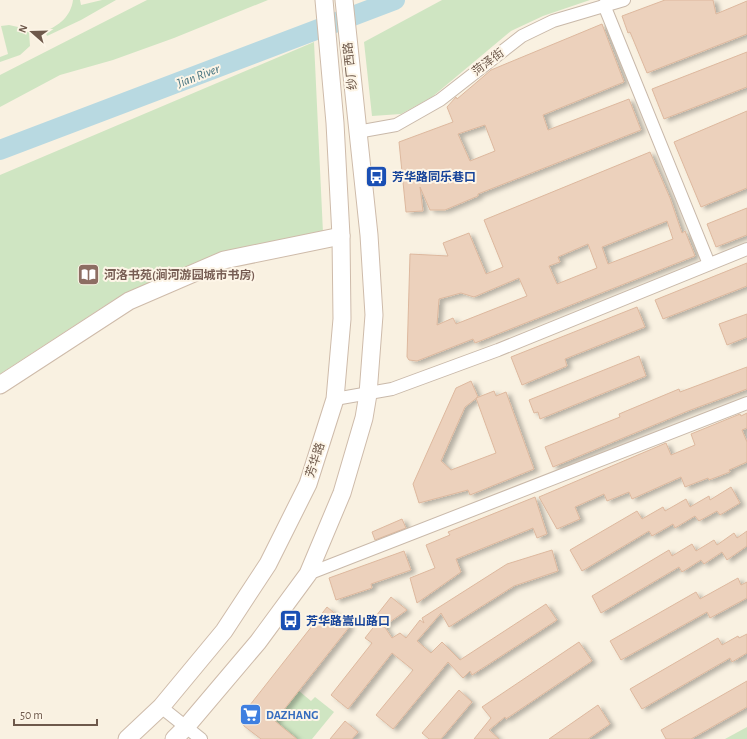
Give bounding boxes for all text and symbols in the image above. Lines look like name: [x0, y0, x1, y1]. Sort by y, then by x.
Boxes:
north arrow: [12, 12, 52, 52]
text: N: [17, 23, 30, 34]
street label: 纱厂西路: [341, 41, 358, 91]
street label: 菏泽街: [469, 46, 506, 78]
water label: Jian River: [175, 62, 222, 91]
bus stop icon: 芳华路同乐巷口: [363, 164, 389, 190]
place label: 芳华路同乐巷口: [392, 170, 476, 183]
library icon: 河洛书苑(涧河游园城市书房): [76, 262, 102, 288]
place label: 河洛书苑(涧河游园城市书房): [104, 268, 255, 282]
street label: 芳华路: [303, 441, 326, 479]
bus stop icon: 芳华路嵩山路口: [277, 608, 303, 634]
place label: 芳华路嵩山路口: [306, 614, 390, 627]
scale bar: [14, 701, 97, 727]
supermarket icon: DAZHANG: [238, 702, 264, 728]
text: 50 m: [20, 709, 43, 721]
place label: DAZHANG: [266, 709, 318, 721]

